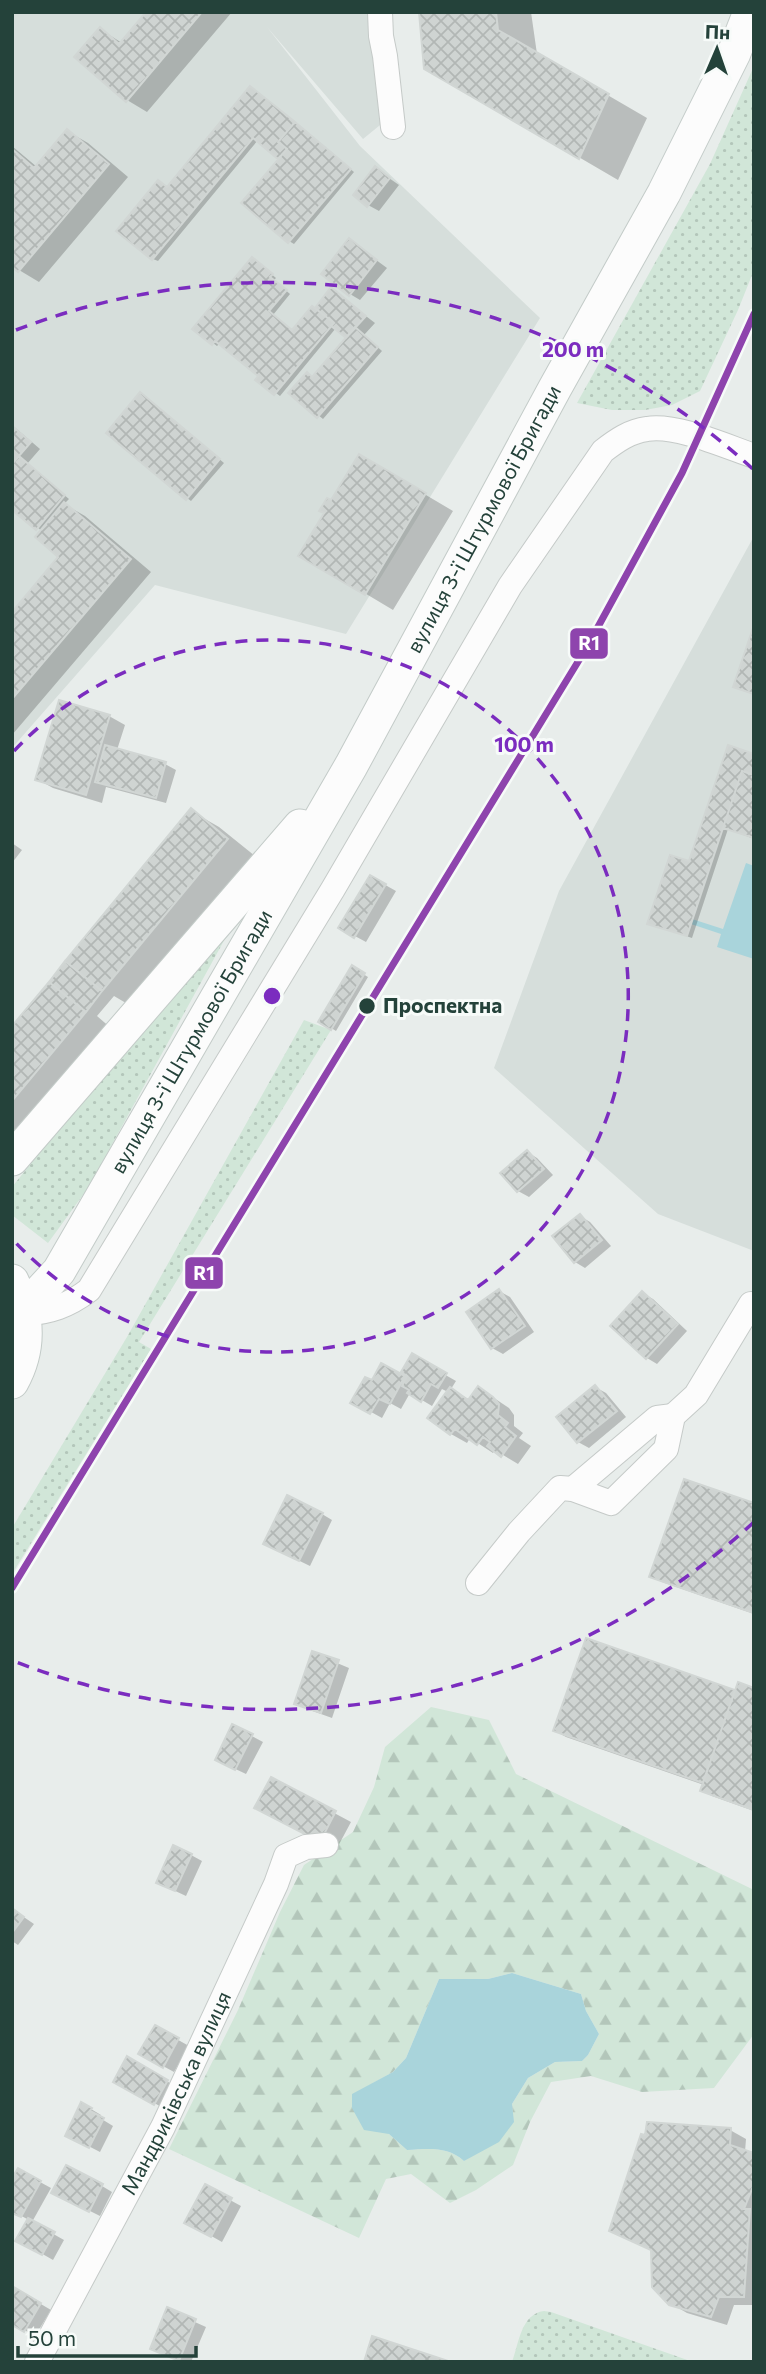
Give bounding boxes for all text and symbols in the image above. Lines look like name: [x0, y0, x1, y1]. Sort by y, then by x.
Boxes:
north arrow: [682, 14, 752, 84]
text: Пн: [705, 20, 731, 43]
text: 200 m: [542, 336, 604, 361]
street label: вулиця 3-ї Штурмової Бригади: [401, 380, 565, 657]
line badge: R1: [569, 627, 609, 660]
text: R1: [578, 631, 600, 654]
text: 100 m: [494, 731, 554, 756]
street label: вулиця 3-ї Штурмової Бригади: [104, 905, 276, 1177]
centre of rings: [260, 984, 284, 1008]
place label: Проспектна: [383, 992, 502, 1017]
marker: Проспектна: [357, 996, 377, 1016]
line badge: R1: [184, 1256, 224, 1290]
text: R1: [193, 1261, 215, 1284]
street label: Мандриківська вулиця: [115, 1987, 235, 2199]
scale bar: [18, 2314, 196, 2358]
text: 50 m: [28, 2325, 76, 2350]

